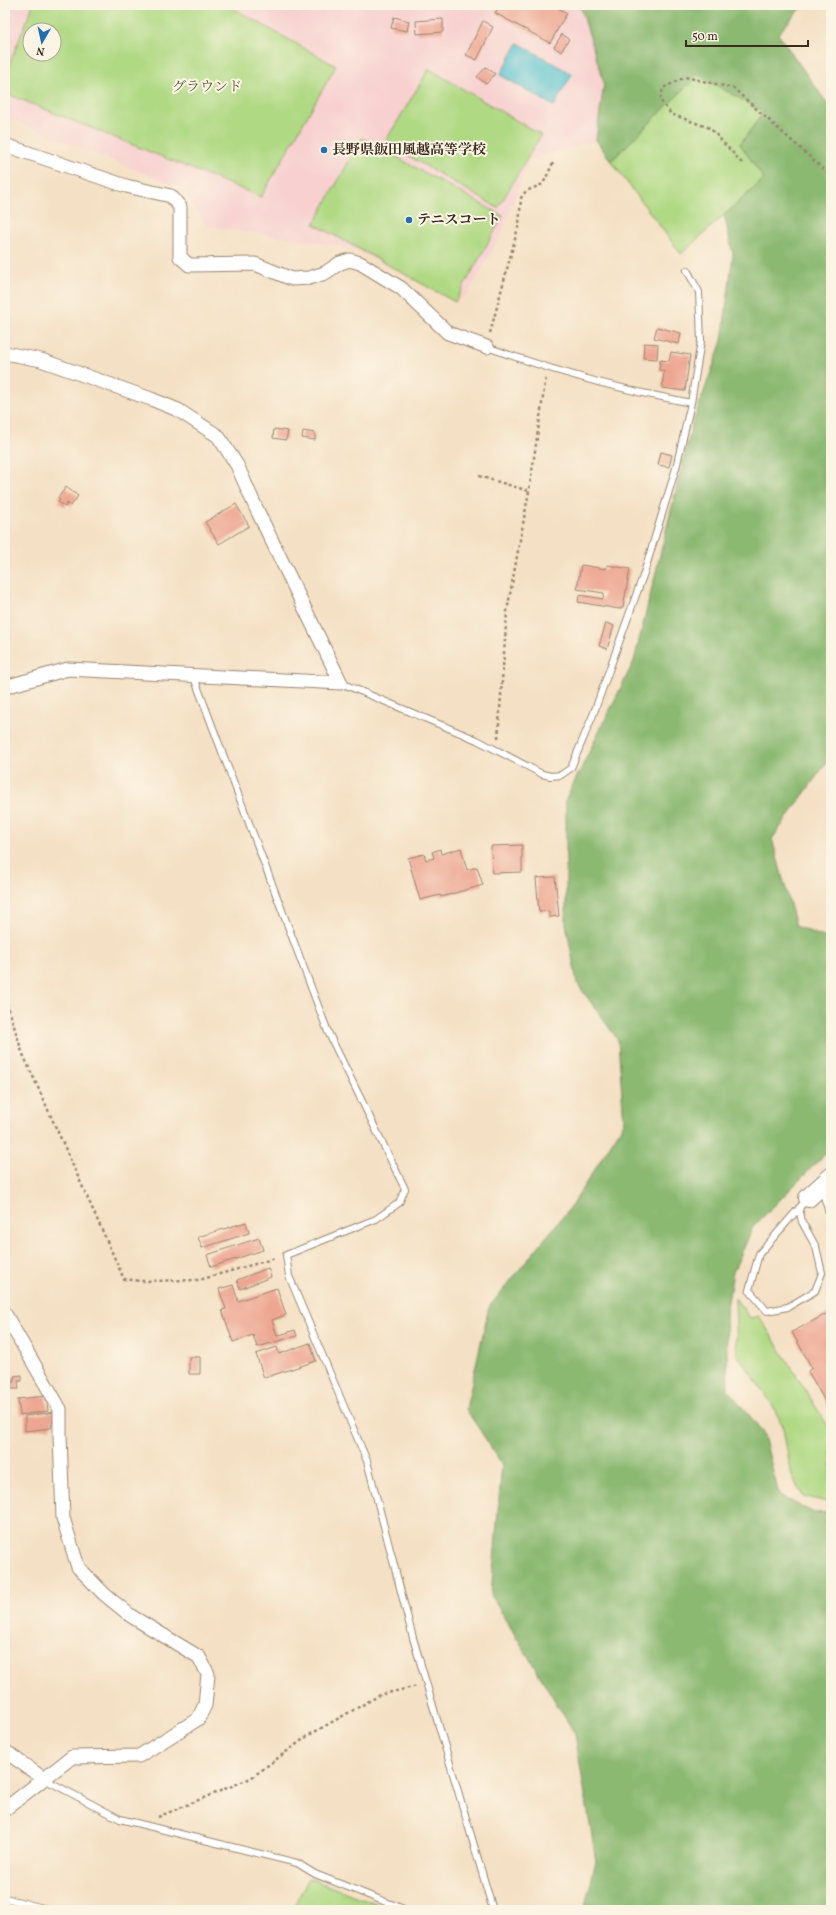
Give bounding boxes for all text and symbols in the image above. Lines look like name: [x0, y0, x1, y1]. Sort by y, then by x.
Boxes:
north arrow: [22, 22, 62, 62]
scale bar: [686, 22, 808, 48]
text: 50 m: [692, 29, 718, 45]
text: N: [36, 42, 46, 58]
park label: グラウンド: [172, 78, 242, 97]
place label: 長野県飯田風越高等学校: [332, 141, 486, 160]
marker: 長野県飯田風越高等学校: [319, 145, 329, 155]
place label: テニスコート: [417, 211, 500, 230]
marker: テニスコート: [404, 215, 414, 225]

